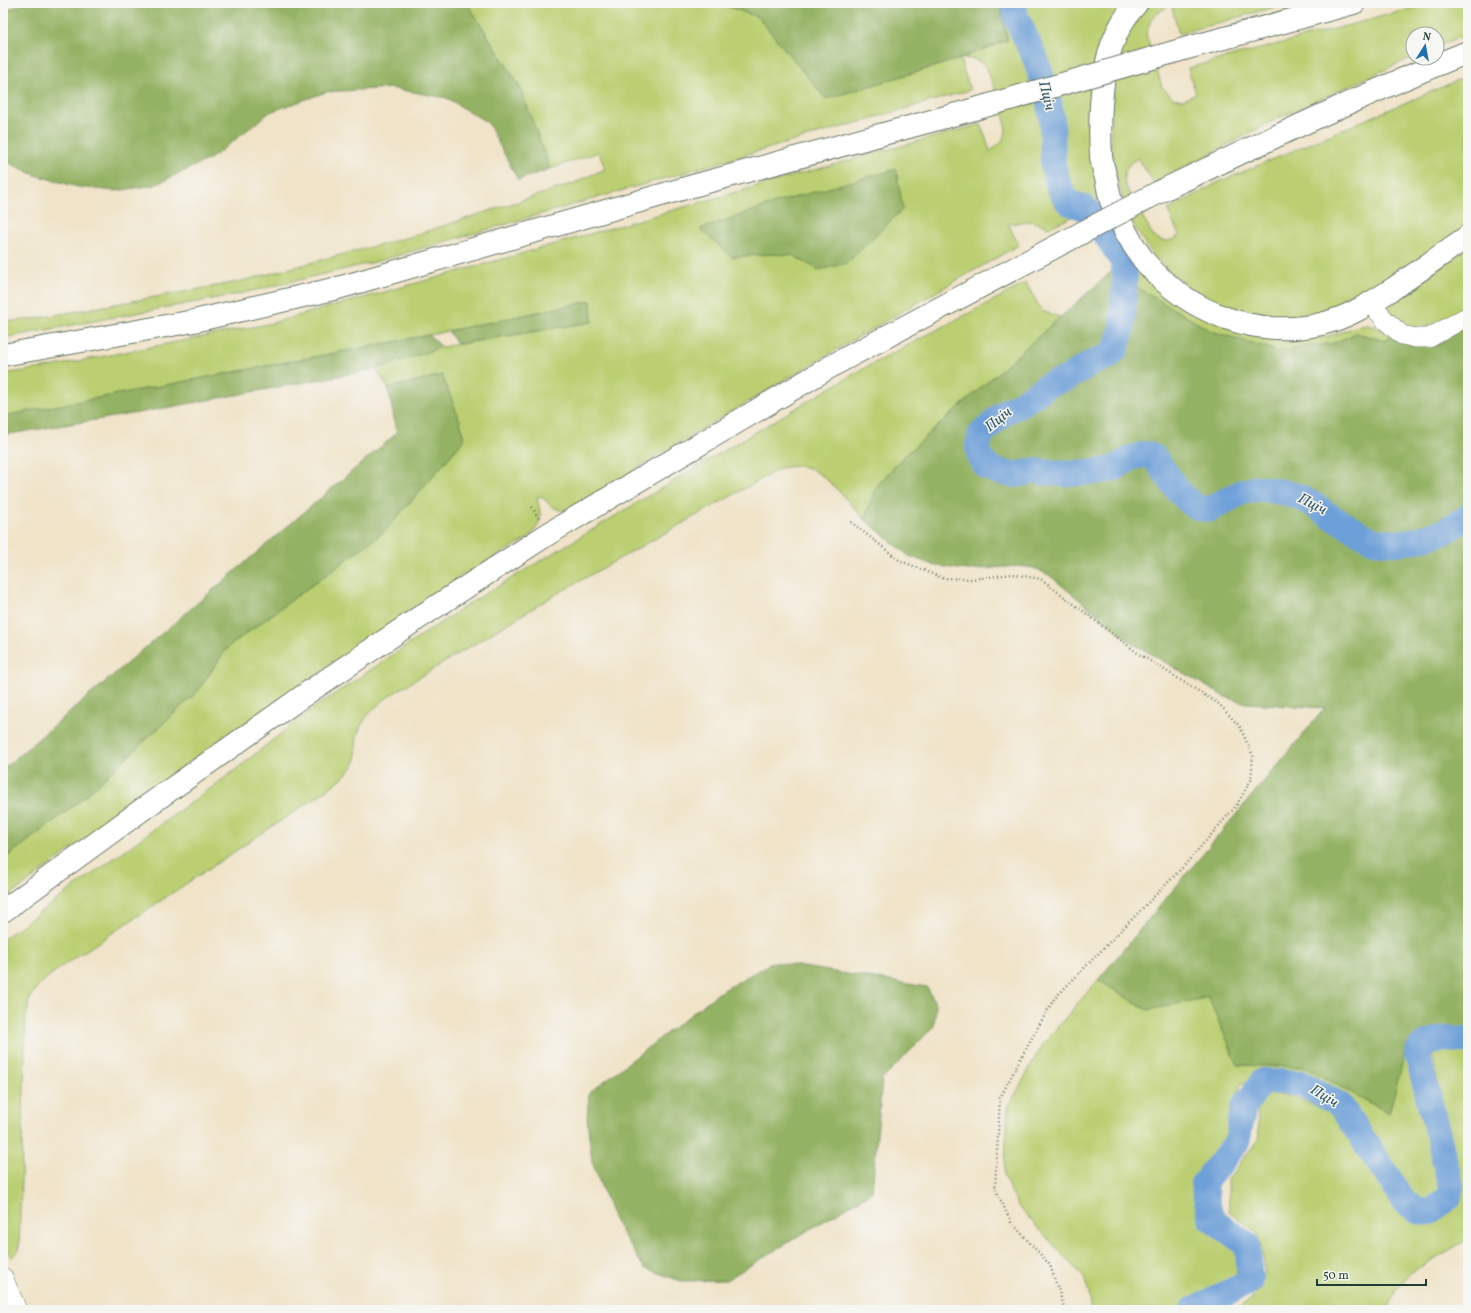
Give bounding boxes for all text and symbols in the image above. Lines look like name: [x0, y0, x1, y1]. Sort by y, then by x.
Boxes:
north arrow: [1405, 26, 1445, 66]
text: N: [1421, 30, 1432, 46]
water label: Пціч: [1032, 79, 1060, 113]
water label: Пціч: [981, 402, 1017, 438]
water label: Пціч: [1294, 489, 1330, 521]
water label: Пціч: [1306, 1080, 1343, 1114]
scale bar: [1317, 1261, 1426, 1287]
text: 50 m: [1323, 1268, 1349, 1284]

